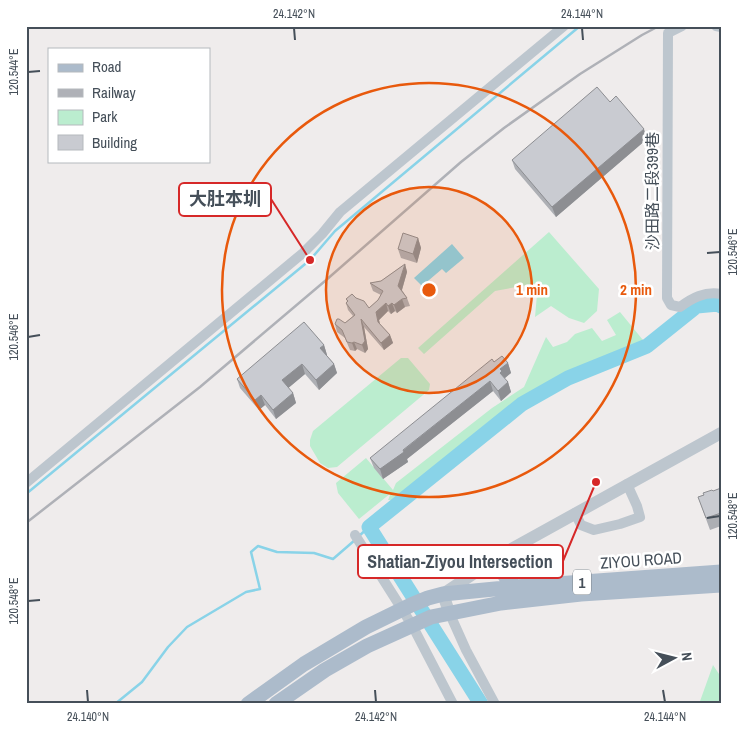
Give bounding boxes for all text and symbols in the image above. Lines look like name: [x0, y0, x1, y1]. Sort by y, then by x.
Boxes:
text: 24.142°N: [273, 6, 315, 22]
text: 24.144°N: [561, 6, 603, 22]
legend: [48, 48, 210, 162]
text: 120.544°E: [6, 49, 22, 95]
text: Road: [92, 56, 121, 77]
text: Railway: [92, 82, 137, 103]
text: Park: [92, 106, 118, 127]
text: Building: [92, 132, 137, 153]
street label: 沙田路二段399巷: [641, 132, 663, 250]
callout: 大肚本圳: [179, 183, 271, 216]
text: 大肚本圳: [189, 186, 261, 211]
text: 120.546°E: [725, 229, 741, 275]
text: 1 min: [516, 279, 548, 300]
text: 2 min: [620, 279, 652, 300]
centre of rings: [420, 281, 438, 299]
text: 120.546°E: [6, 314, 22, 360]
text: 120.548°E: [725, 493, 741, 539]
callout: Shatian-Ziyou Intersection: [358, 545, 563, 578]
street label: ZIYOU ROAD: [600, 546, 682, 574]
text: Shatian-Ziyou Intersection: [367, 549, 553, 574]
road number: 1: [573, 570, 591, 594]
text: 120.548°E: [6, 578, 22, 624]
north arrow: [650, 632, 700, 682]
text: N: [677, 651, 696, 662]
text: 24.140°N: [67, 709, 109, 725]
text: 24.142°N: [355, 709, 397, 725]
text: 24.144°N: [644, 709, 686, 725]

